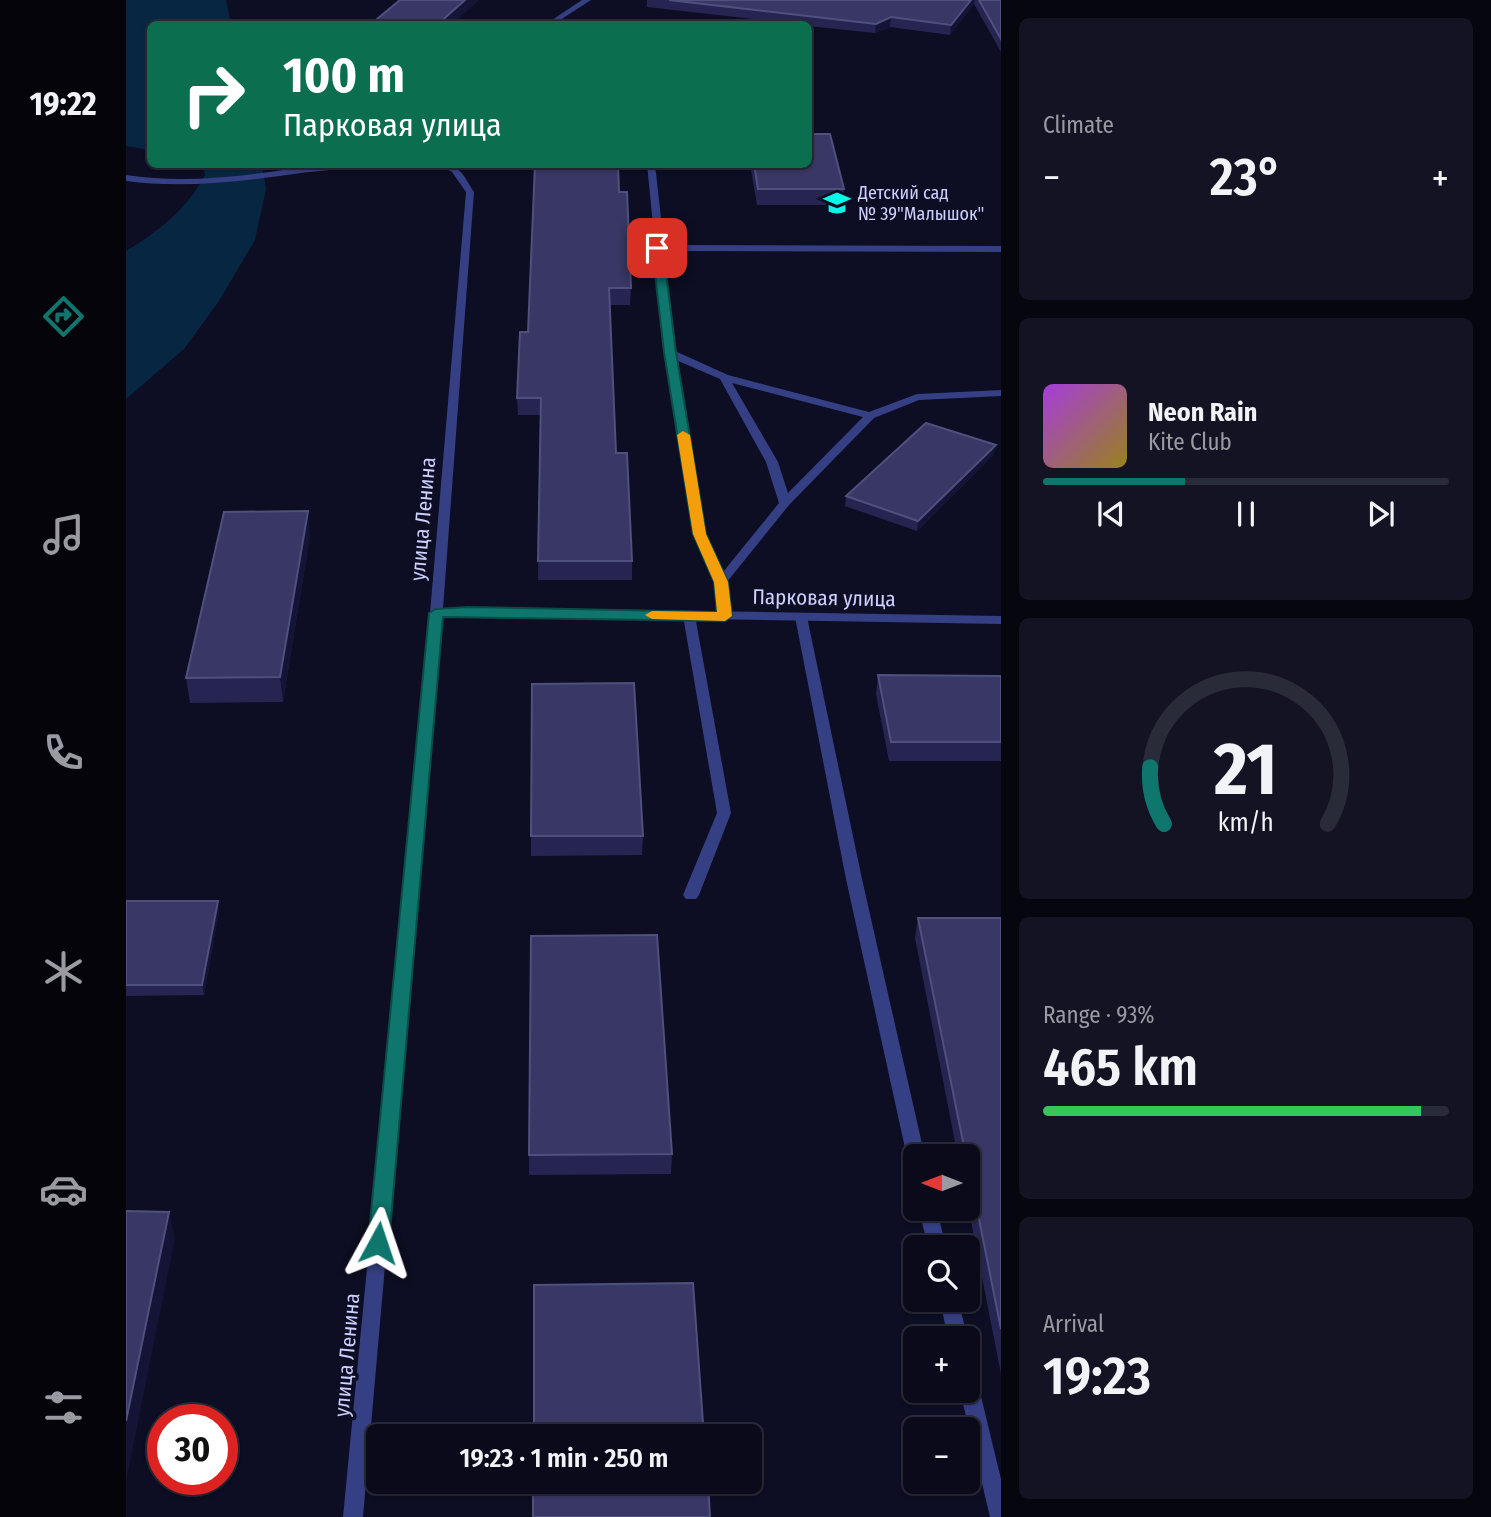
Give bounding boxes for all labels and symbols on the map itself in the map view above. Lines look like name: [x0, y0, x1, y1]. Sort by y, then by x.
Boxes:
place label: Детский сад № 39"Малышок": [857, 182, 984, 225]
school or university icon: Детский сад № 39"Малышок": [822, 188, 852, 218]
pin: [627, 218, 687, 278]
street label: улица Ленина: [405, 456, 441, 582]
street label: Парковая улица: [752, 584, 896, 612]
north arrow: [903, 1144, 980, 1222]
position arrow: [341, 1206, 415, 1280]
street label: улица Ленина: [329, 1292, 365, 1418]
speed limit sign: 30: [147, 1404, 238, 1495]

